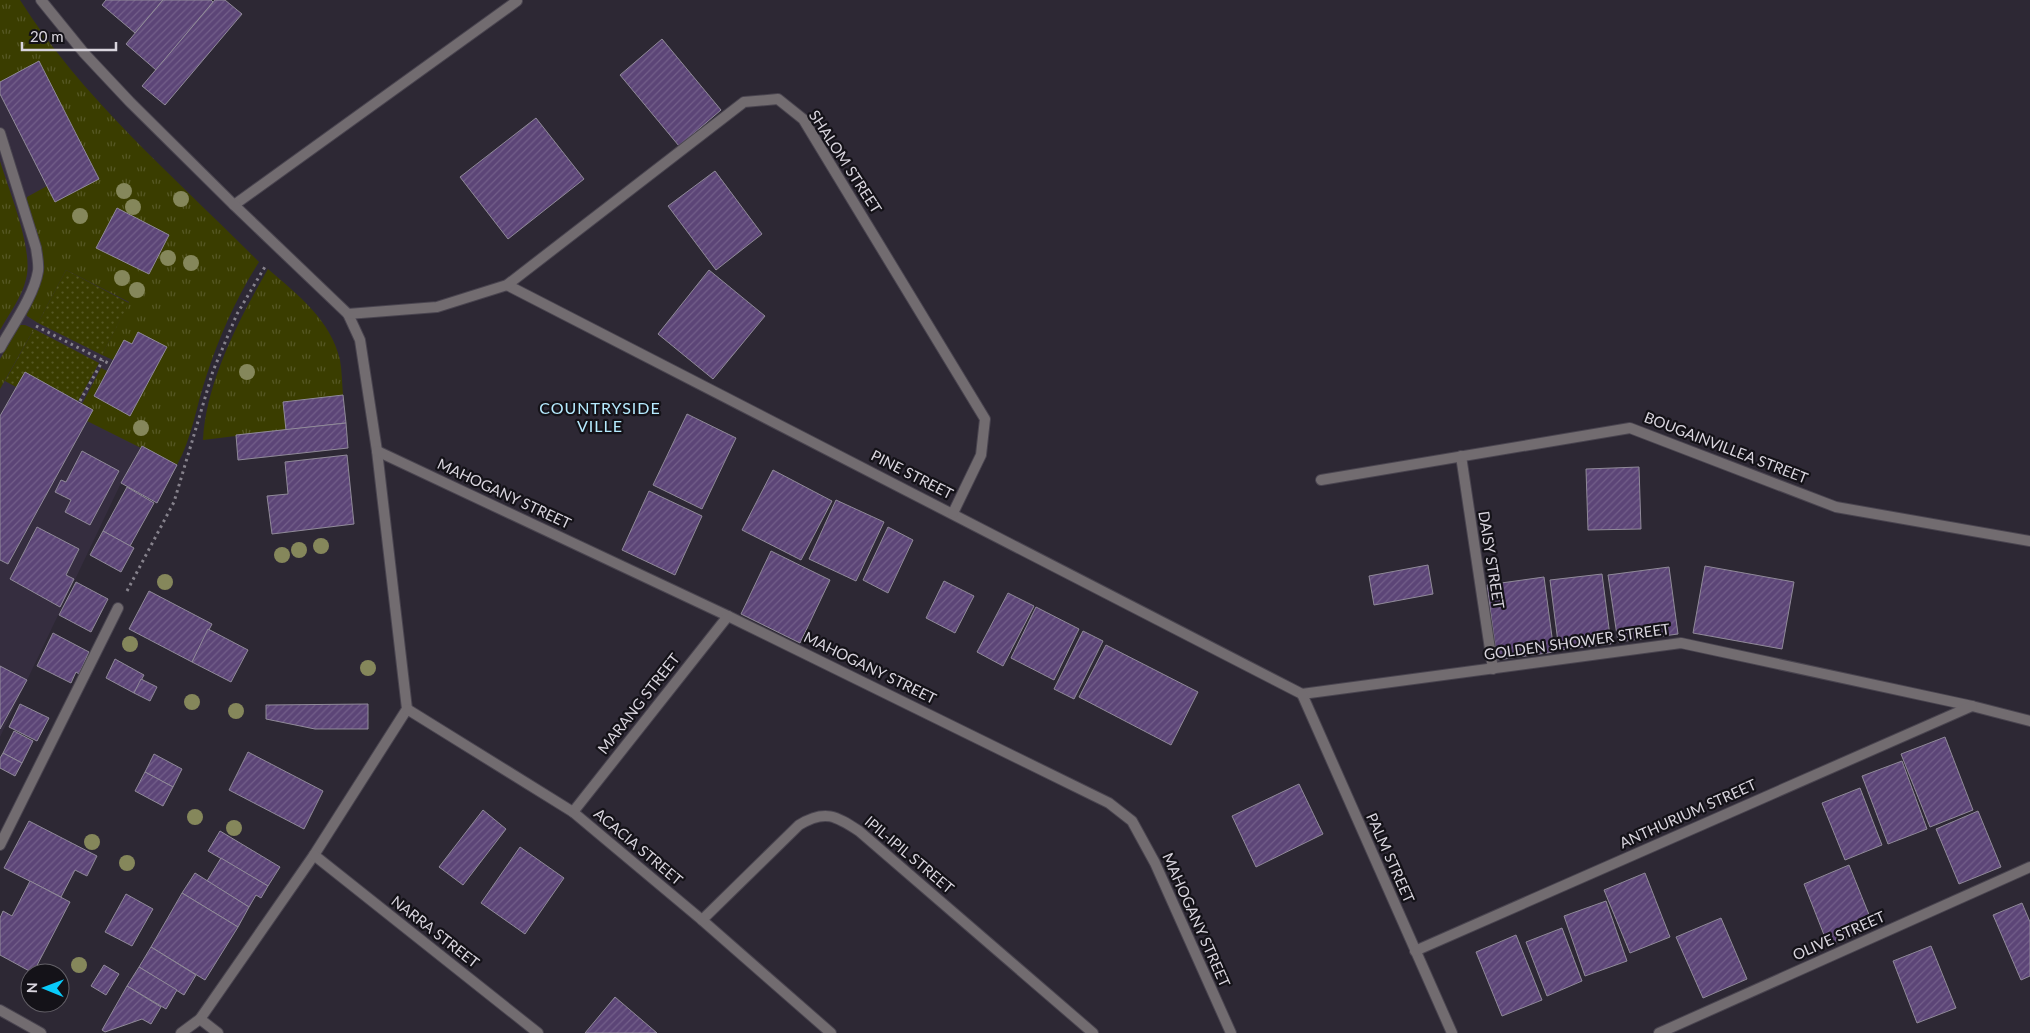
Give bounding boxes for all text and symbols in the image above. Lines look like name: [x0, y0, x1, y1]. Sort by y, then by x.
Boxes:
scale bar: [22, 20, 116, 52]
text: 20 m: [30, 27, 64, 45]
street label: SHALOM STREET: [806, 107, 886, 216]
district label: COUNTRYSIDE VILLE: [539, 398, 661, 435]
street label: BOUGAINVILLEA STREET: [1642, 408, 1811, 487]
street label: PINE STREET: [868, 446, 957, 503]
street label: MAHOGANY STREET: [435, 454, 574, 532]
street label: DAISY STREET: [1475, 510, 1509, 610]
street label: GOLDEN SHOWER STREET: [1483, 619, 1671, 663]
street label: MAHOGANY STREET: [801, 627, 940, 707]
street label: MARANG STREET: [593, 649, 683, 757]
street label: ANTHURIUM STREET: [1616, 775, 1759, 851]
street label: ACACIA STREET: [591, 804, 687, 889]
street label: PALM STREET: [1363, 810, 1419, 905]
street label: IPIL-IPIL STREET: [861, 812, 958, 897]
street label: MAHOGANY STREET: [1159, 850, 1235, 990]
street label: NARRA STREET: [388, 891, 483, 971]
street label: OLIVE STREET: [1790, 907, 1888, 963]
north arrow: [20, 963, 70, 1013]
text: N: [23, 982, 40, 993]

